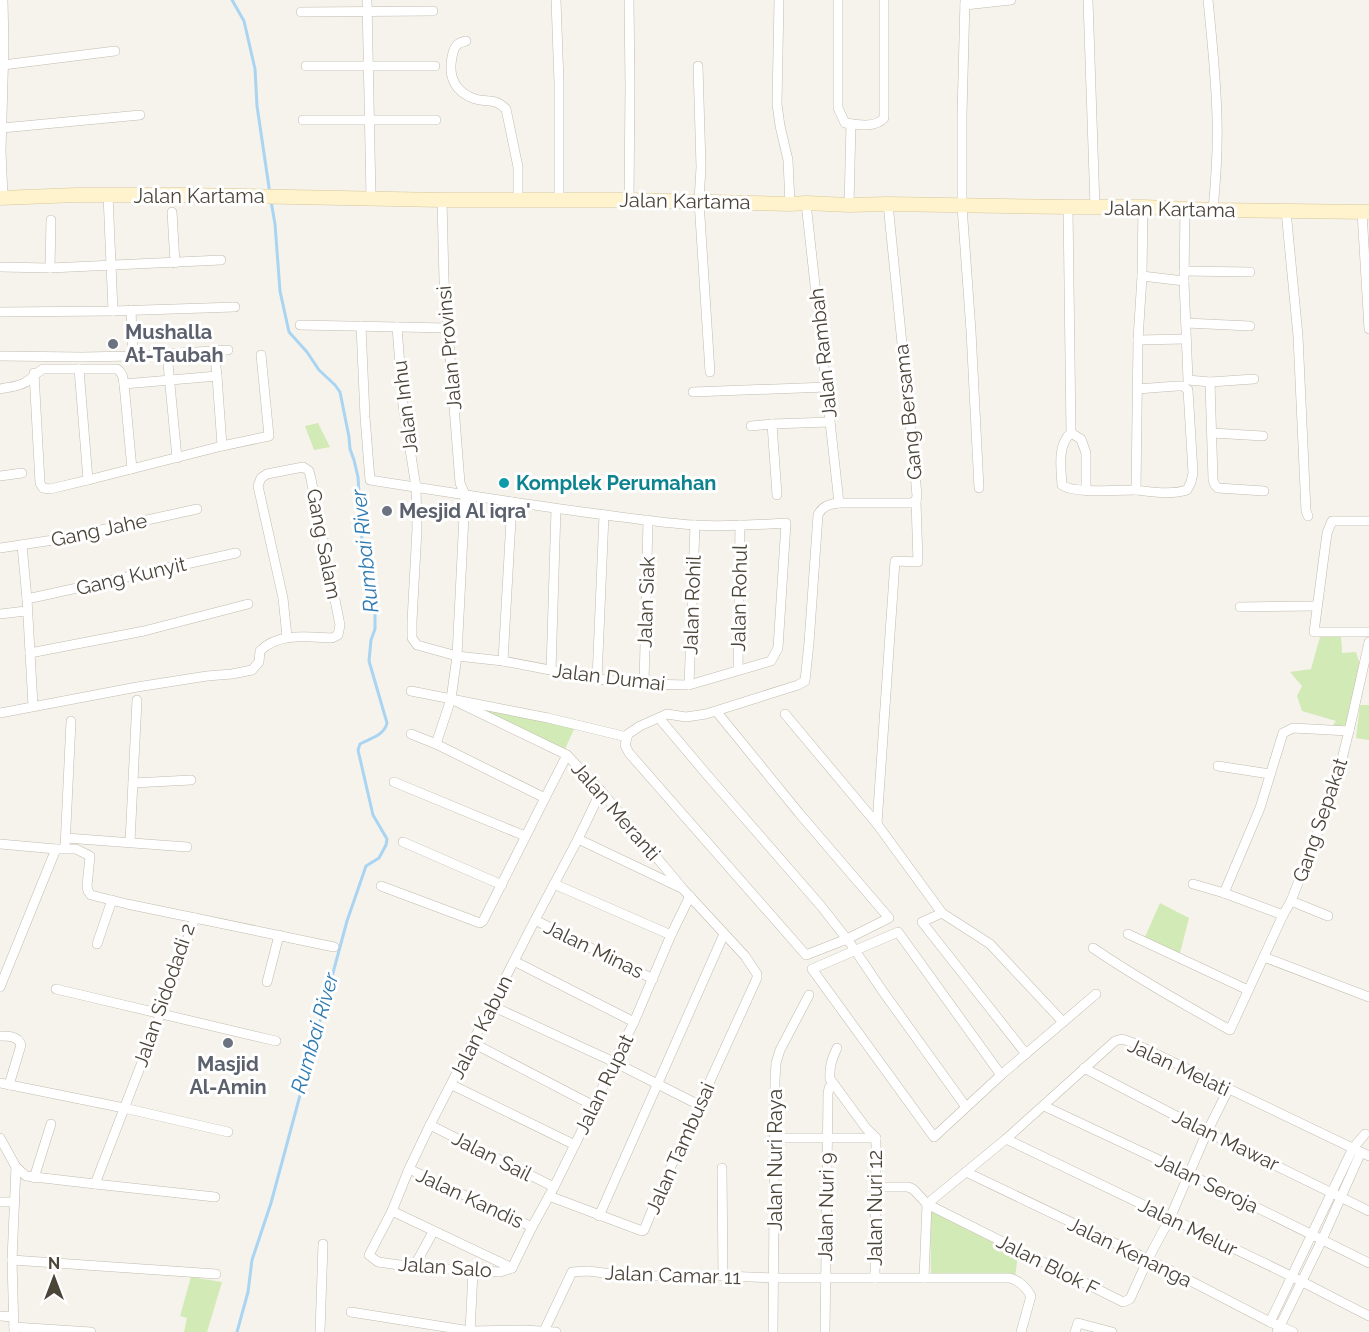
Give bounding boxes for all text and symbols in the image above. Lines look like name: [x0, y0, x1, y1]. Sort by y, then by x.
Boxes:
street label: Jalan Kartama: [133, 184, 265, 208]
street label: Jalan Kartama: [619, 188, 751, 214]
street label: Jalan Kartama: [1104, 196, 1236, 222]
street label: Jalan Provinsi: [432, 285, 466, 411]
street label: Jalan Rambah: [804, 287, 842, 419]
place label: Mushalla At-Taubah: [125, 320, 224, 367]
marker: Mushalla At-Taubah: [106, 337, 120, 351]
street label: Gang Bersama: [889, 343, 927, 481]
street label: Jalan Inhu: [387, 359, 423, 455]
place label: Komplek Perumahan: [516, 471, 716, 495]
marker: Komplek Perumahan: [497, 476, 511, 490]
street label: Gang Salam: [302, 487, 346, 601]
water label: Rumbai River: [345, 487, 383, 614]
place label: Mesjid Al iqra': [399, 499, 531, 523]
marker: Mesjid Al iqra': [380, 504, 394, 518]
street label: Gang Jahe: [49, 508, 149, 552]
street label: Jalan Rohul: [726, 544, 752, 652]
street label: Gang Kunyit: [74, 552, 189, 600]
street label: Jalan Rohil: [678, 554, 706, 655]
street label: Jalan Siak: [632, 555, 660, 648]
street label: Jalan Dumai: [551, 658, 667, 696]
street label: Gang Sepakat: [1288, 755, 1353, 885]
street label: Jalan Meranti: [567, 757, 665, 865]
street label: Jalan Minas: [540, 915, 648, 983]
street label: Jalan Sidodadi 2: [128, 920, 200, 1070]
water label: Rumbai River: [285, 969, 344, 1096]
street label: Jalan Kabun: [445, 971, 517, 1083]
street label: Jalan Rupat: [570, 1030, 639, 1138]
street label: Jalan Melati: [1124, 1033, 1234, 1101]
marker: Masjid Al-Amin: [221, 1036, 235, 1050]
place label: Masjid Al-Amin: [189, 1052, 267, 1099]
street label: Jalan Tambusai: [640, 1079, 720, 1217]
street label: Jalan Nuri Raya: [763, 1089, 787, 1231]
street label: Jalan Mawar: [1169, 1104, 1283, 1176]
street label: Jalan Sail: [448, 1126, 536, 1187]
street label: Jalan Seroja: [1152, 1148, 1262, 1218]
street label: Jalan Nuri 12: [863, 1150, 887, 1266]
street label: Jalan Nuri 9: [813, 1152, 839, 1262]
street label: Jalan Kandis: [413, 1163, 527, 1233]
street label: Jalan Melur: [1135, 1193, 1241, 1261]
street label: Jalan Kenanga: [1064, 1212, 1196, 1292]
street label: Jalan Blok F: [993, 1229, 1103, 1301]
north arrow: [24, 1248, 84, 1308]
street label: Jalan Salo: [397, 1252, 493, 1282]
text: N: [48, 1254, 60, 1273]
street label: Jalan Camar 11: [605, 1261, 742, 1289]

